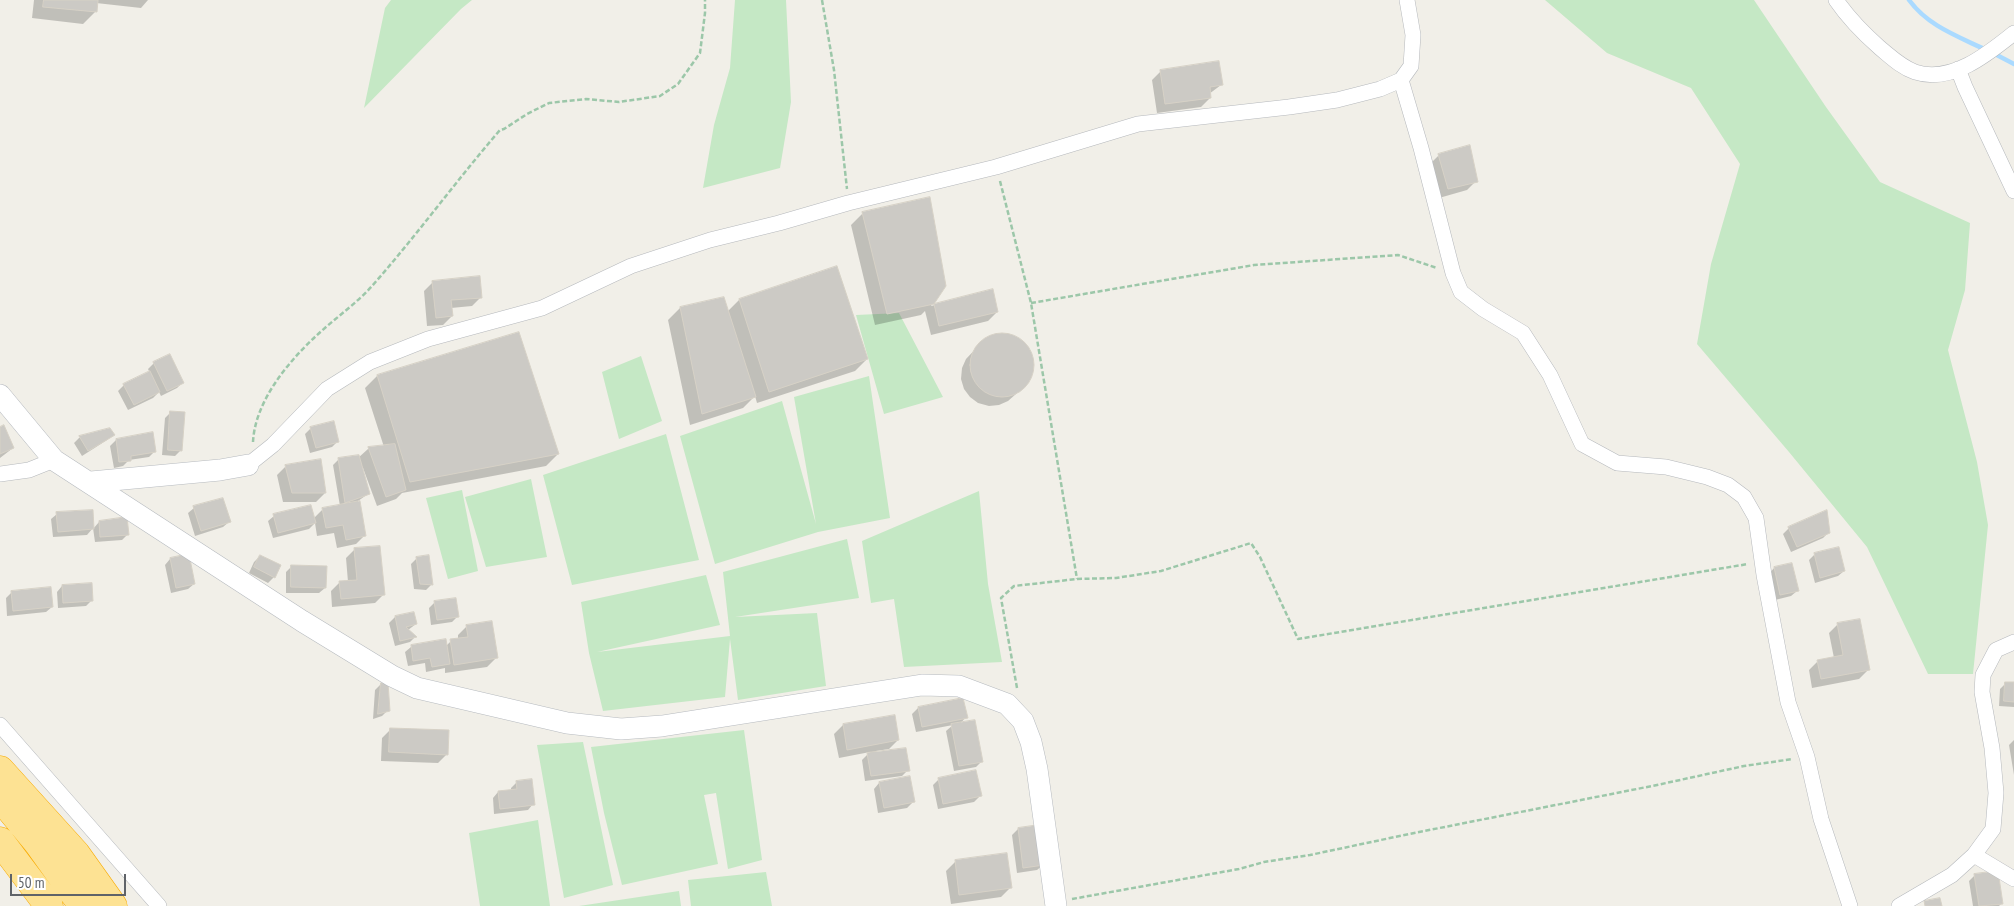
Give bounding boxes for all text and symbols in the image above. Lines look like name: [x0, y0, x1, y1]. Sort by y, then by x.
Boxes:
scale bar: [12, 864, 129, 896]
text: 50 m: [18, 873, 44, 892]

